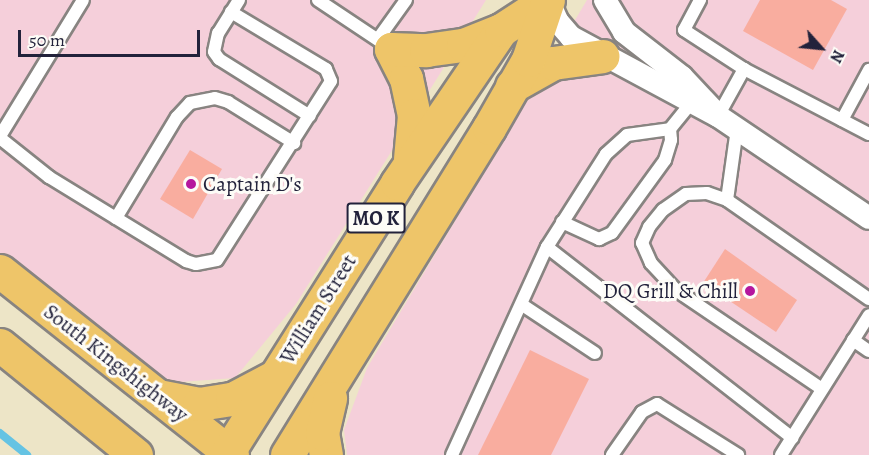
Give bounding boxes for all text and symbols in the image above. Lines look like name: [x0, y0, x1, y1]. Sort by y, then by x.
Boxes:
scale bar: [21, 18, 202, 56]
north arrow: [791, 18, 851, 78]
text: 50 m: [29, 28, 65, 52]
text: N: [825, 46, 849, 66]
place label: Captain D's: [203, 171, 302, 197]
marker: Captain D's: [184, 177, 198, 191]
road number: MO K: [346, 201, 406, 235]
street label: William Street: [274, 250, 362, 368]
place label: DQ Grill & Chill: [603, 278, 738, 304]
marker: DQ Grill & Chill: [743, 284, 757, 298]
street label: South Kingshighway: [39, 299, 193, 427]

